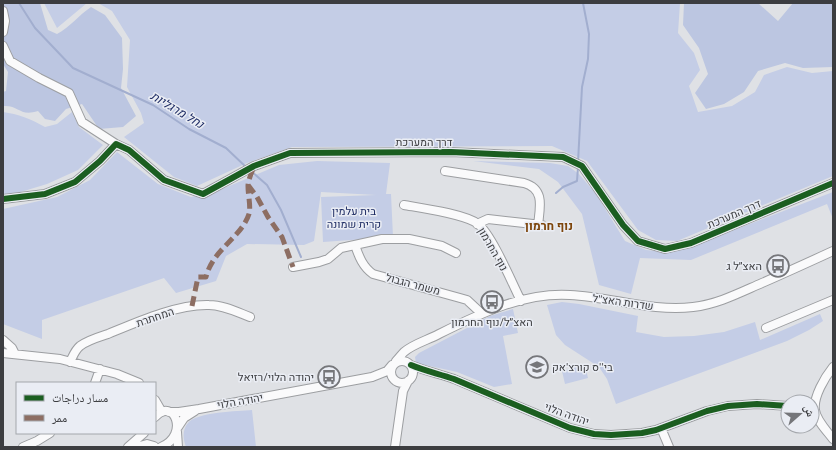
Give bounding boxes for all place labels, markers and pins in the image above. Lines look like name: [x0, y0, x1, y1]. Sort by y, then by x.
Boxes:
bus stop icon: האצ״ל ג: [765, 253, 791, 279]
place label: האצ״ל ג: [727, 258, 762, 274]
bus stop icon: האצ״ל/נוף החרמון: [479, 289, 505, 315]
place label: האצ״ל/נוף החרמון: [451, 314, 533, 330]
school or university icon: בי''ס קורצ'אק: [524, 354, 550, 380]
place label: בי''ס קורצ'אק: [552, 359, 613, 375]
bus stop icon: יהודה הלוי/רזיאל: [316, 364, 342, 390]
place label: יהודה הלוי/רזיאל: [238, 369, 314, 385]

